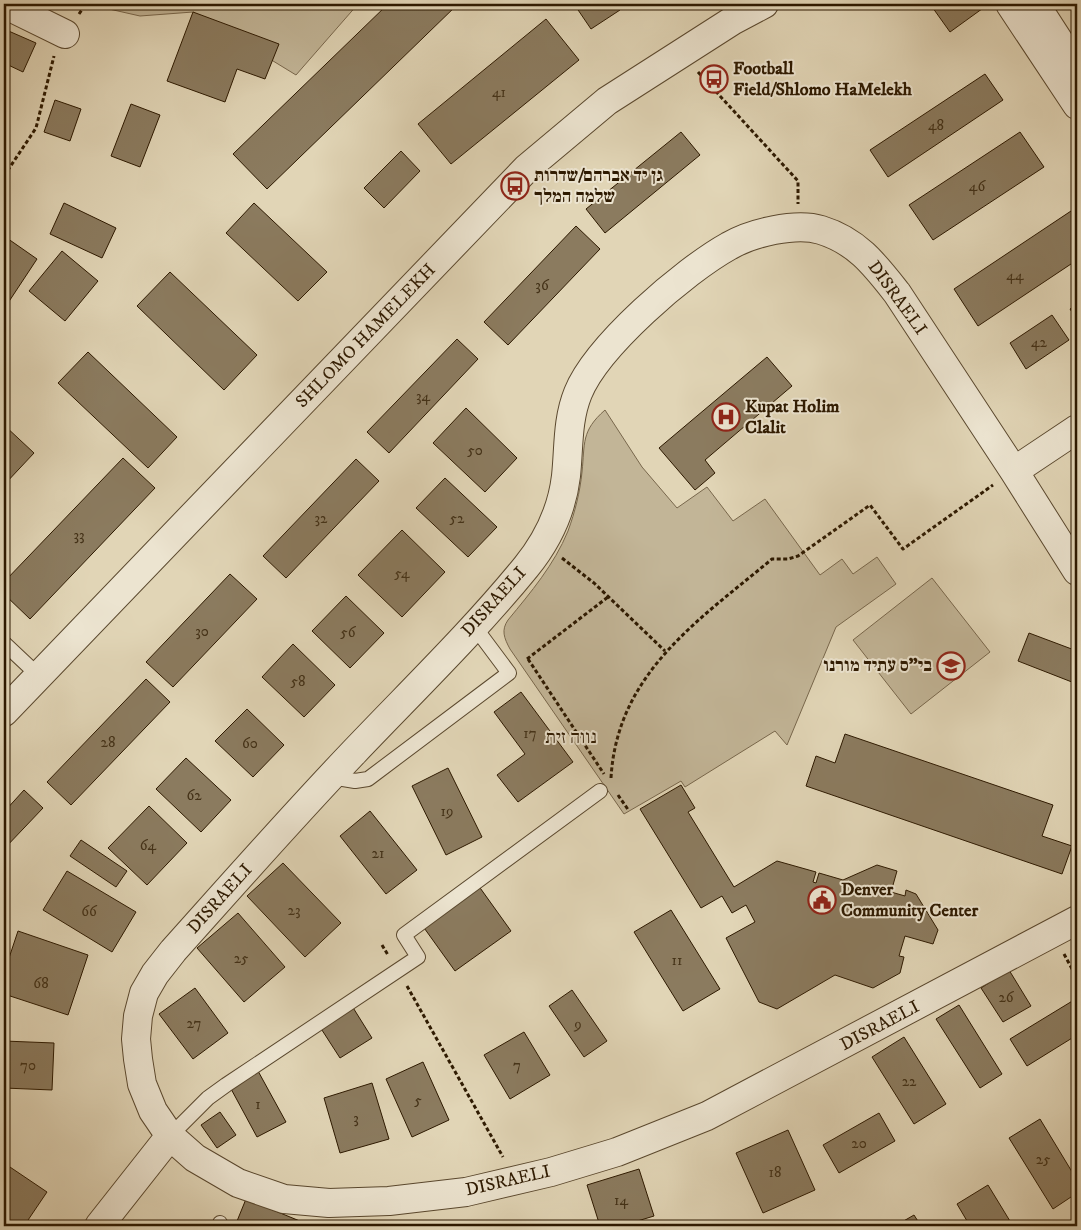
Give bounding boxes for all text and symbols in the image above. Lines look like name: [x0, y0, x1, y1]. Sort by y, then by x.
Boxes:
place label: Football Field/Shlomo HaMelekh: [733, 58, 913, 101]
bus stop icon: Football Field/Shlomo HaMelekh: [699, 64, 729, 94]
house number: 41: [492, 83, 506, 102]
house number: 48: [928, 116, 944, 135]
place label: גן יד אברהם/שדרות שלמה המלך: [534, 165, 663, 208]
bus stop icon: גן יד אברהם/שדרות שלמה המלך: [500, 171, 530, 201]
house number: 46: [969, 177, 986, 196]
street label: DISRAELI: [863, 256, 931, 340]
street label: SHLOMO HAMELEKH: [291, 259, 441, 413]
house number: 44: [1006, 266, 1024, 285]
house number: 36: [535, 276, 550, 295]
house number: 42: [1031, 333, 1048, 352]
house number: 34: [416, 387, 430, 406]
place label: Kupat Holim Clalit: [745, 396, 840, 439]
hospital icon: Kupat Holim Clalit: [711, 402, 741, 432]
house number: 50: [467, 441, 483, 460]
house number: 32: [315, 509, 328, 528]
house number: 52: [450, 509, 465, 528]
house number: 33: [73, 526, 85, 545]
street label: DISRAELI: [457, 562, 531, 642]
house number: 54: [394, 564, 410, 583]
house number: 30: [195, 622, 209, 641]
house number: 56: [340, 623, 357, 642]
school or university icon: בי"ס עתיד מורנו: [936, 651, 966, 681]
place label: בי"ס עתיד מורנו: [823, 655, 932, 677]
house number: 58: [291, 672, 305, 691]
house number: 17: [523, 724, 537, 743]
district label: נווה זית: [545, 726, 597, 749]
house number: 28: [101, 733, 115, 752]
house number: 60: [242, 734, 258, 753]
house number: 62: [186, 786, 202, 805]
house number: 19: [441, 802, 453, 821]
house number: 64: [140, 836, 157, 855]
house number: 21: [372, 844, 384, 863]
street label: DISRAELI: [183, 859, 257, 939]
place label: Denver Community Center: [841, 879, 978, 922]
public building icon: Denver Community Center: [807, 885, 837, 915]
house number: 23: [288, 901, 300, 920]
house number: 66: [81, 902, 98, 921]
house number: 25: [234, 949, 249, 968]
house number: 11: [671, 951, 683, 970]
house number: 68: [33, 974, 49, 993]
house number: 26: [998, 988, 1015, 1007]
street label: DISRAELI: [837, 996, 923, 1056]
house number: 27: [187, 1014, 202, 1033]
house number: 9: [573, 1015, 582, 1034]
house number: 70: [20, 1056, 36, 1075]
house number: 7: [513, 1056, 521, 1075]
house number: 22: [902, 1072, 917, 1091]
house number: 5: [414, 1091, 422, 1110]
house number: 1: [255, 1095, 261, 1114]
house number: 3: [353, 1109, 359, 1128]
house number: 20: [851, 1134, 867, 1153]
house number: 25: [1036, 1150, 1051, 1169]
street label: DISRAELI: [463, 1161, 553, 1201]
house number: 18: [768, 1163, 782, 1182]
house number: 14: [614, 1191, 628, 1210]

